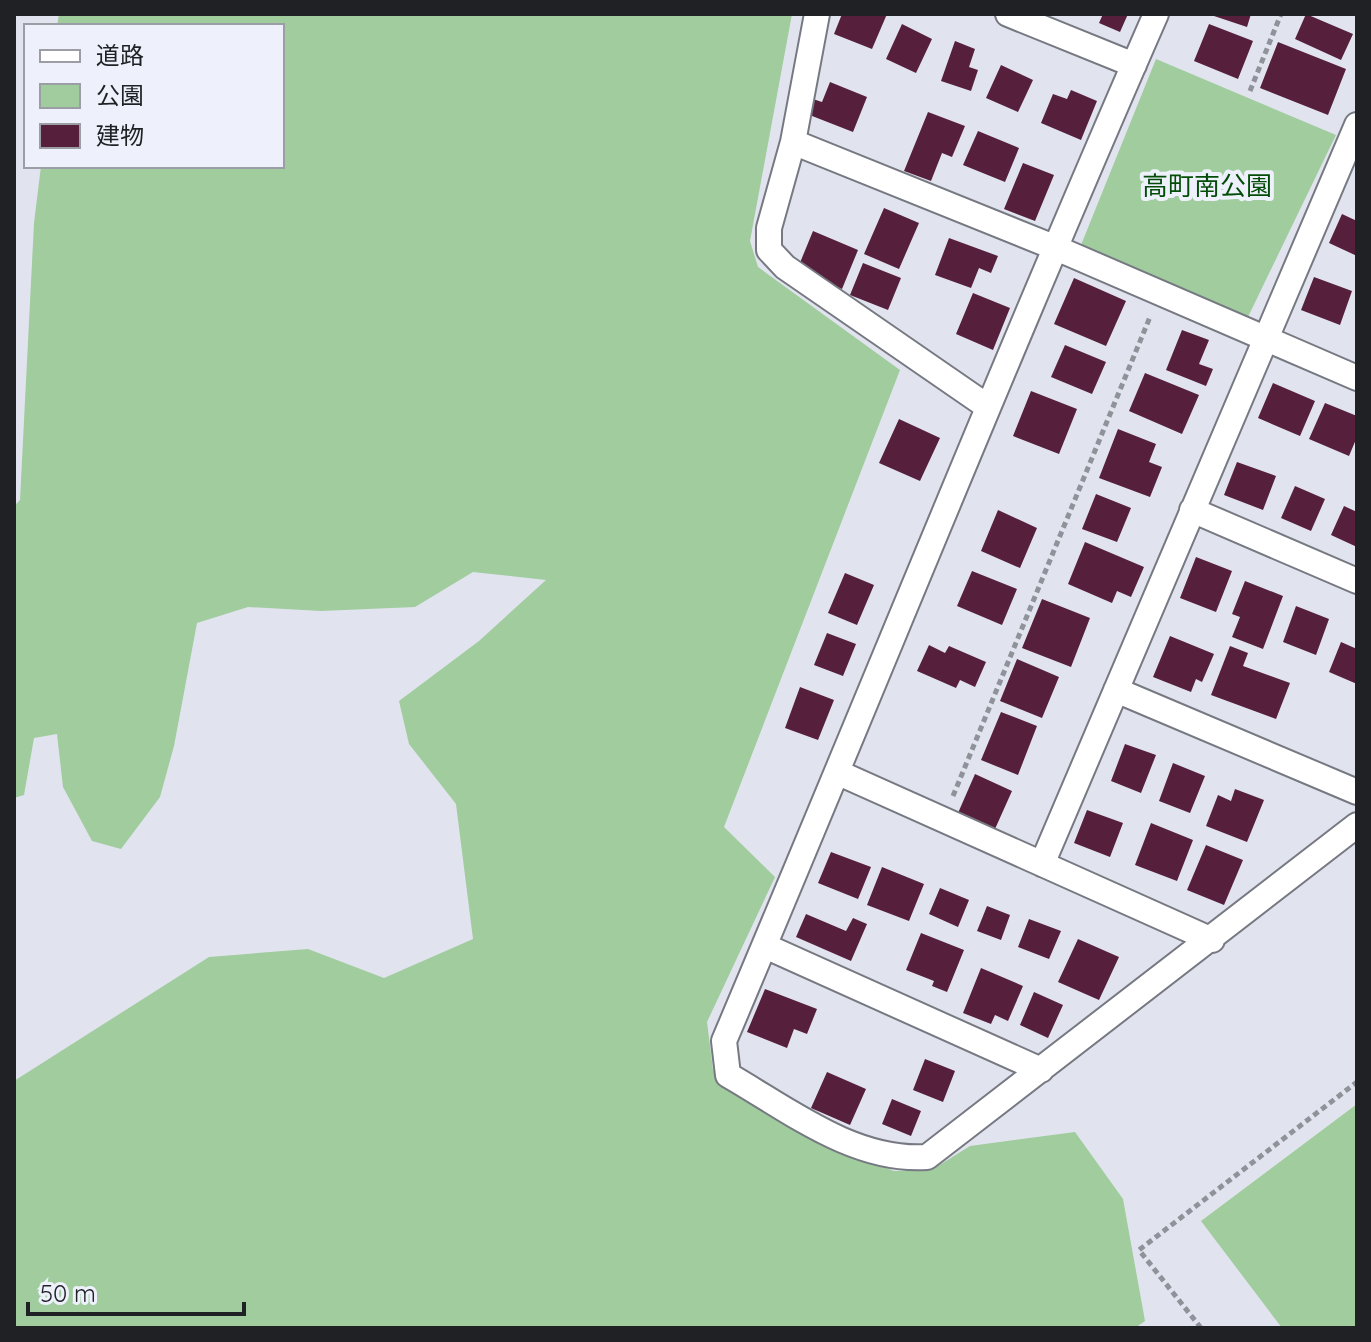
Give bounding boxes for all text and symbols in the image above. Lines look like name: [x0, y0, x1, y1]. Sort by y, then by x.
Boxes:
legend: [24, 24, 284, 168]
text: 道路: [96, 40, 144, 70]
text: 公園: [96, 80, 144, 110]
text: 建物: [96, 120, 144, 150]
park label: 高町南公園: [1142, 169, 1272, 202]
scale bar: [28, 1266, 244, 1316]
text: 50 m: [40, 1278, 96, 1308]

